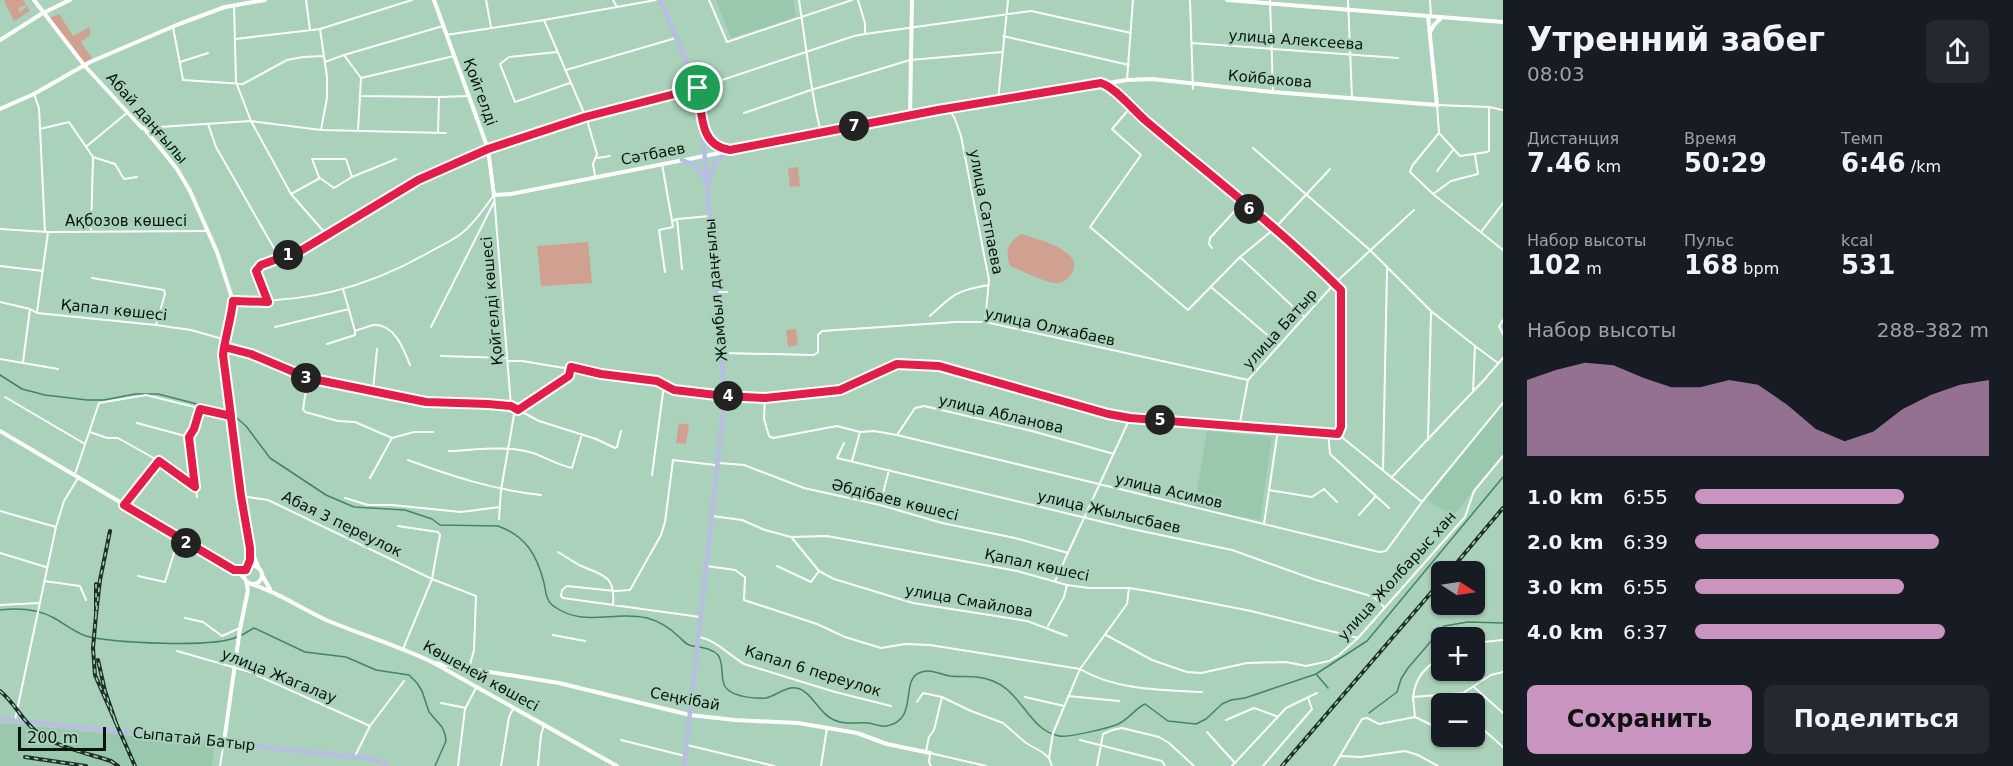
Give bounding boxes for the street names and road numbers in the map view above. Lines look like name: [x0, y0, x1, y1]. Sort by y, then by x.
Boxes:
street label: улица Алексеева: [1228, 26, 1364, 54]
street label: Қойгелді: [459, 56, 501, 128]
street label: Койбакова: [1227, 66, 1313, 92]
street label: Абай даңғылы: [103, 69, 191, 167]
street label: Сәтбаев: [619, 139, 687, 169]
street label: улица Сатпаева: [965, 148, 1007, 276]
street label: Ақбозов көшесі: [65, 212, 187, 230]
street label: Жамбыл даңғылы: [701, 218, 731, 362]
street label: Қойгелді көшесі: [477, 236, 507, 366]
street label: улица Батыр: [1239, 285, 1321, 373]
street label: Қапал көшесі: [60, 295, 168, 325]
street label: улица Олжабаев: [983, 304, 1117, 350]
street label: улица Абланова: [937, 391, 1065, 437]
street label: улица Асимов: [1113, 470, 1225, 512]
street label: Әбдібаев көшесі: [830, 475, 960, 525]
street label: Абая 3 переулок: [279, 487, 405, 561]
street label: улица Жылысбаев: [1036, 487, 1182, 537]
street label: улица Жолбарыс хан: [1334, 508, 1460, 644]
street label: Қапал көшесі: [983, 545, 1091, 585]
street label: улица Смайлова: [903, 581, 1035, 621]
street label: Көшеней көшесі: [420, 637, 542, 715]
street label: Капал 6 переулок: [742, 642, 884, 700]
street label: улица Жагалау: [219, 645, 339, 707]
street label: Сеңкібай: [648, 683, 722, 715]
street label: Сыпатай Батыр: [132, 724, 256, 754]

